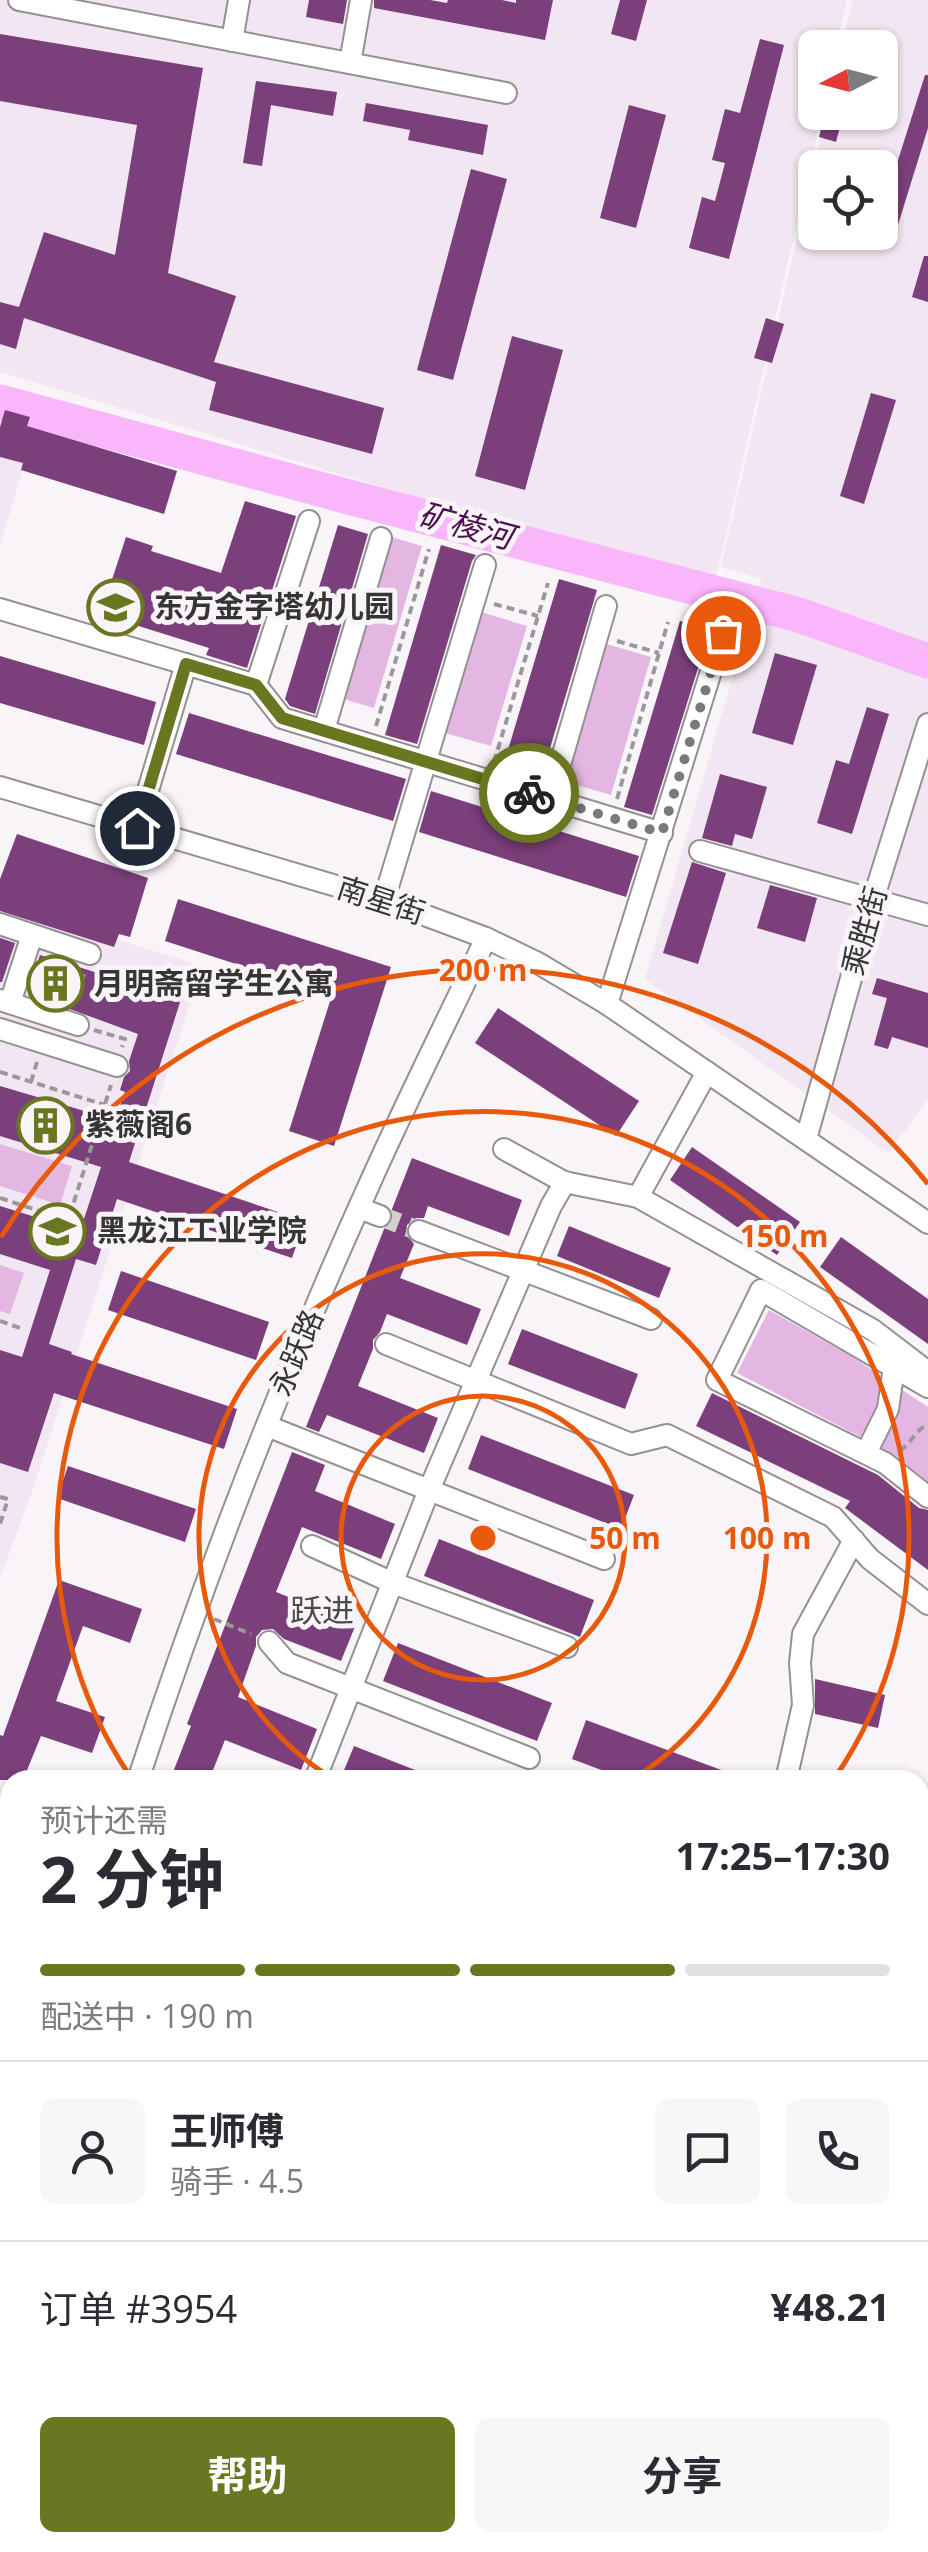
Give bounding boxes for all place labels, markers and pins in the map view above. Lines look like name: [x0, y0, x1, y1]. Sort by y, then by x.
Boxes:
school or university icon: 东方金字塔幼儿园: [85, 577, 145, 637]
place label: 东方金字塔幼儿园: [154, 585, 394, 626]
pin: [681, 591, 766, 676]
pin: [95, 786, 180, 871]
building icon: 月明斋留学生公寓: [25, 954, 85, 1014]
place label: 月明斋留学生公寓: [94, 962, 334, 1003]
building icon: 紫薇阁6: [16, 1095, 76, 1155]
place label: 紫薇阁6: [85, 1103, 192, 1144]
school or university icon: 黑龙江工业学院: [28, 1201, 88, 1261]
place label: 黑龙江工业学院: [97, 1209, 307, 1250]
centre of rings: [465, 1520, 501, 1556]

